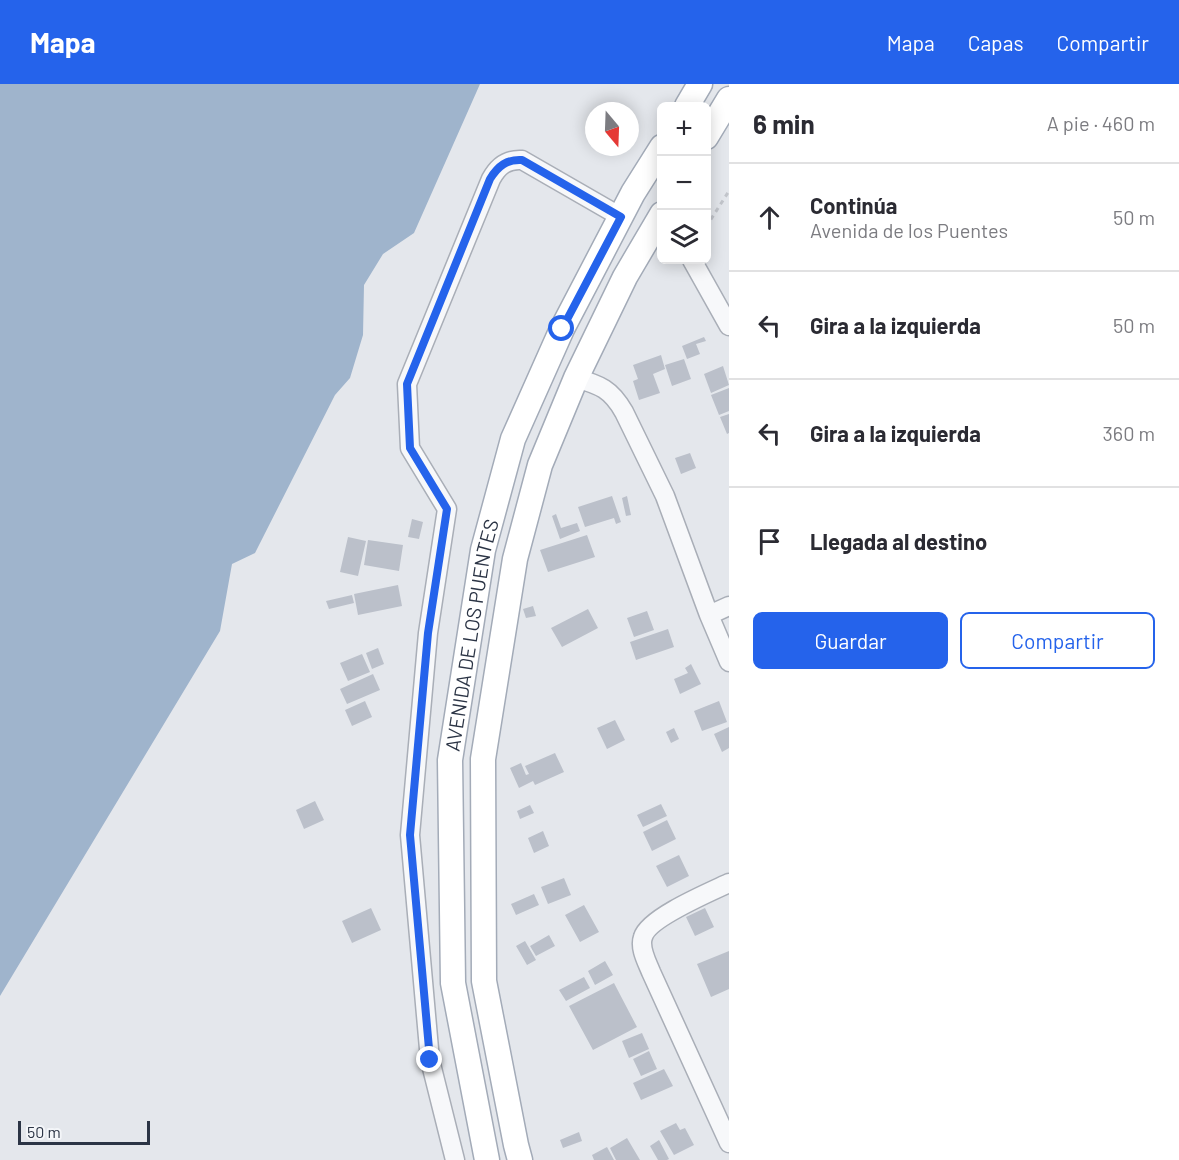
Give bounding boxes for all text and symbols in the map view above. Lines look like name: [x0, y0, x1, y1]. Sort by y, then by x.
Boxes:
text: Mapa: [30, 25, 96, 59]
text: Mapa: [887, 30, 935, 55]
text: Capas: [968, 30, 1024, 55]
text: Compartir: [1057, 30, 1149, 55]
north arrow: [585, 102, 639, 156]
map controls: [657, 102, 711, 264]
button: +: [657, 102, 711, 156]
text: 6 min: [753, 108, 815, 139]
text: A pie · 460 m: [1047, 111, 1155, 135]
button: −: [657, 156, 711, 210]
text: Continúa: [810, 192, 897, 218]
icon: ahead: [753, 201, 786, 234]
text: 50 m: [1113, 205, 1155, 229]
button: layers: [657, 210, 711, 264]
text: Avenida de los Puentes: [810, 218, 1008, 242]
icon: left: [753, 309, 786, 342]
text: Gira a la izquierda: [810, 312, 981, 338]
text: 50 m: [1113, 313, 1155, 337]
route start: [548, 315, 574, 341]
icon: left: [753, 417, 786, 450]
text: Gira a la izquierda: [810, 420, 981, 446]
text: 360 m: [1103, 421, 1155, 445]
street label: AVENIDA DE LOS PUENTES: [440, 516, 503, 753]
icon: arrive: [753, 525, 786, 558]
text: Llegada al destino: [810, 528, 987, 554]
button: Guardar: [753, 612, 948, 669]
button: Compartir: [960, 612, 1155, 669]
route end: [416, 1046, 442, 1072]
scale bar: [18, 1118, 150, 1146]
text: 50 m: [27, 1122, 61, 1141]

